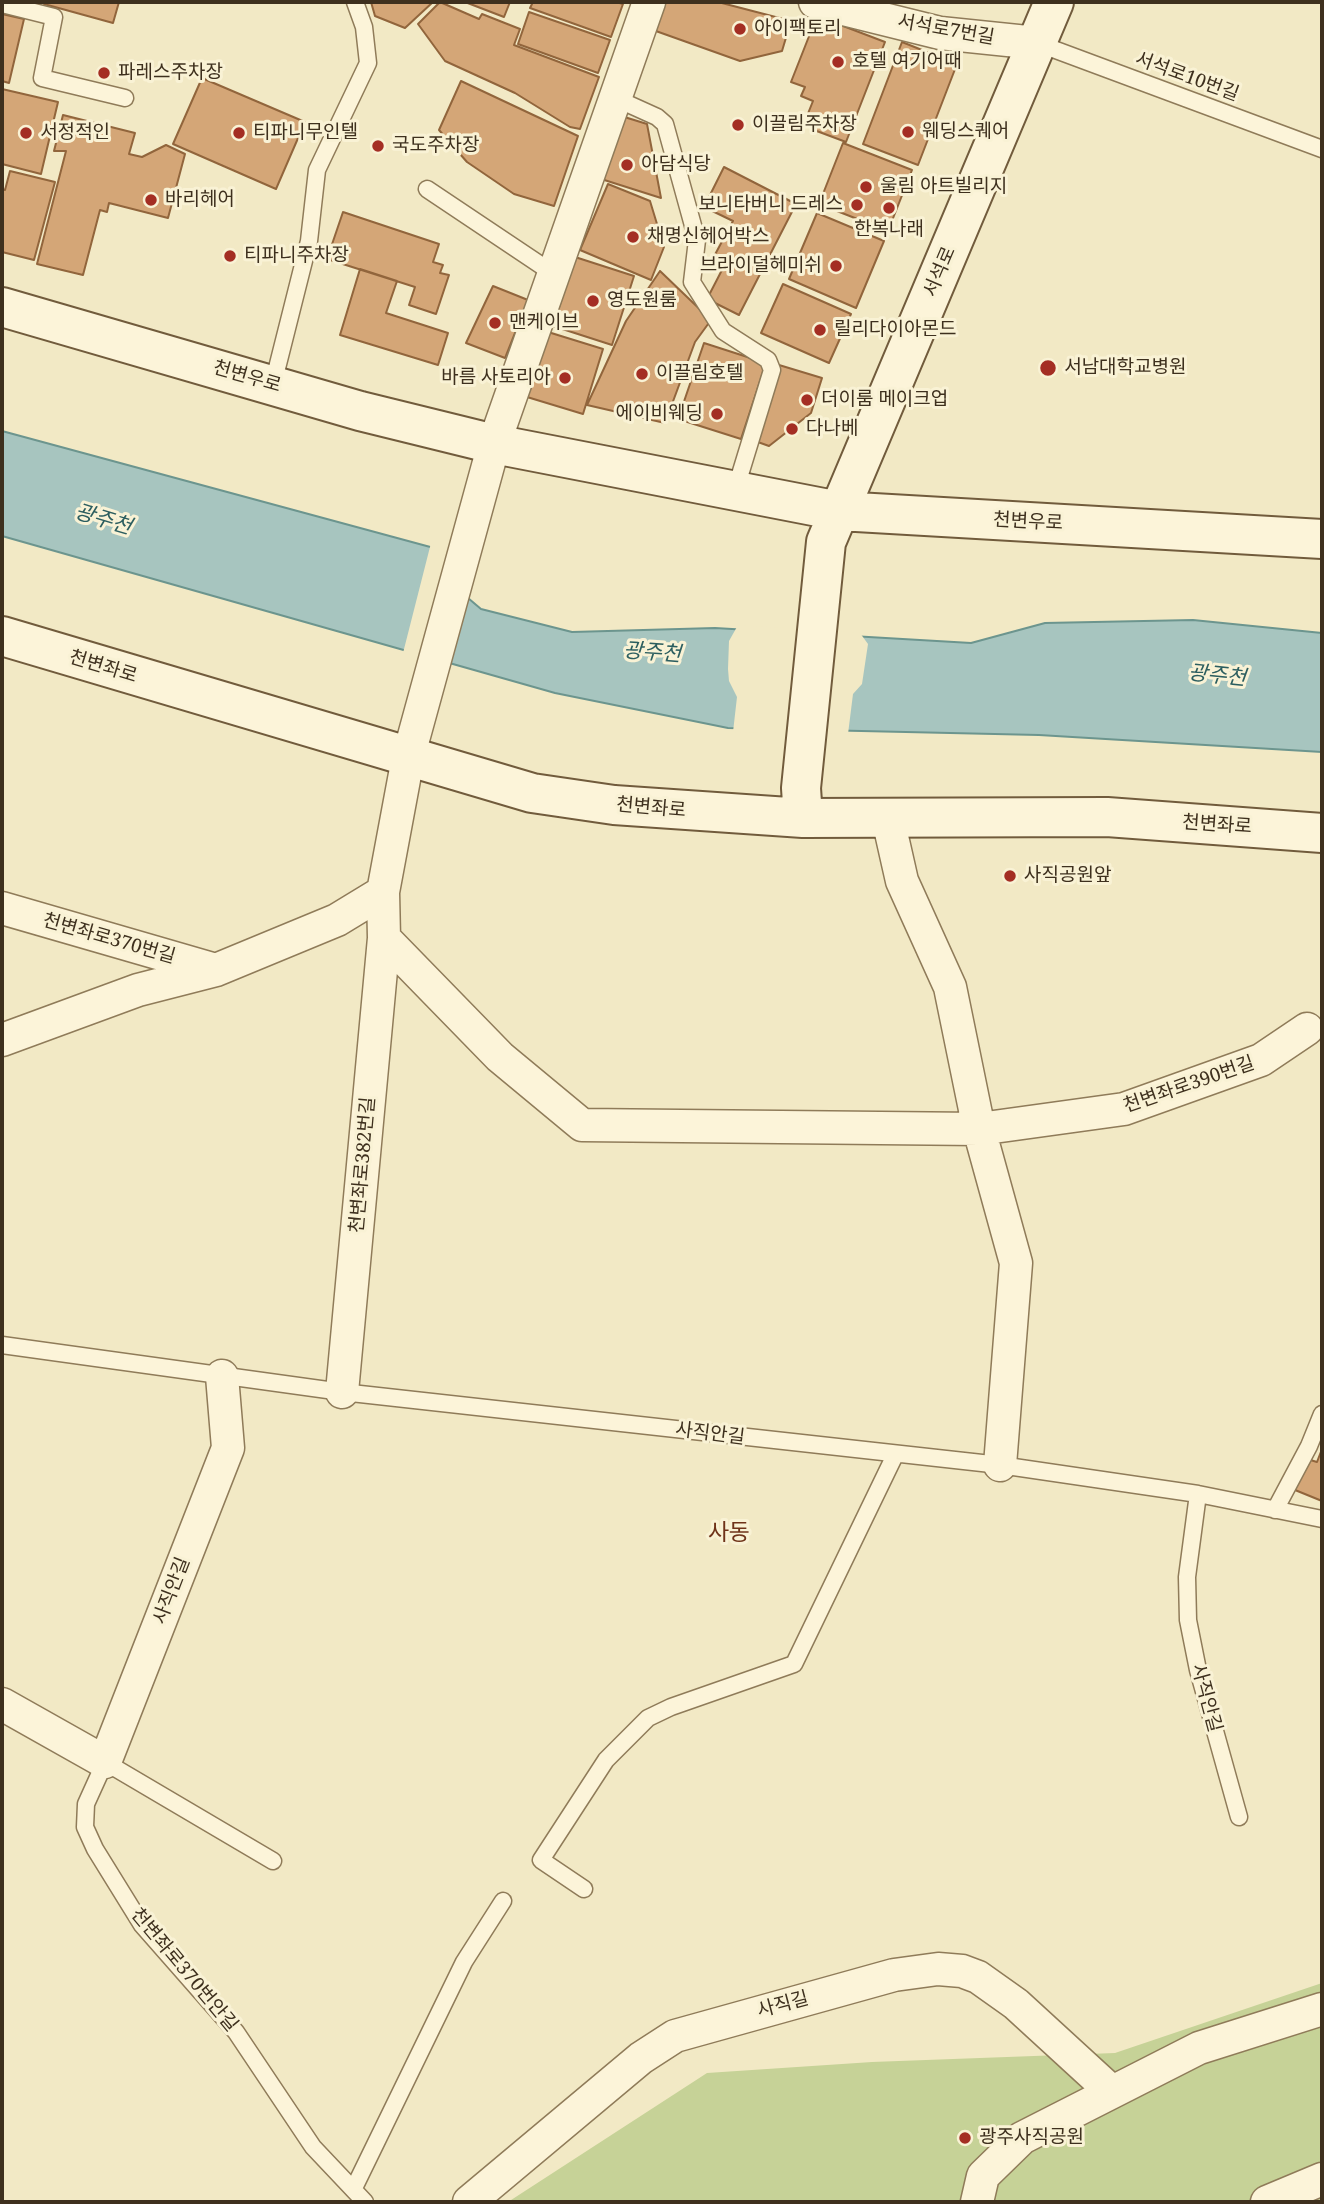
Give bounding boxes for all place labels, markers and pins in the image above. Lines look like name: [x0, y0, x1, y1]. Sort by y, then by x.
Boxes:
place label: 아이팩토리: [754, 18, 841, 40]
marker: 아이팩토리: [732, 21, 748, 37]
place label: 호텔 여기어때: [852, 51, 962, 73]
marker: 호텔 여기어때: [830, 54, 846, 70]
place label: 파레스주차장: [118, 62, 223, 84]
marker: 파레스주차장: [96, 65, 112, 81]
place label: 이끌림주차장: [752, 114, 857, 136]
marker: 이끌림주차장: [730, 117, 746, 133]
place label: 웨딩스퀘어: [922, 121, 1009, 143]
place label: 서정적인: [40, 122, 110, 144]
place label: 티파니무인텔: [253, 122, 358, 144]
marker: 웨딩스퀘어: [900, 124, 916, 140]
marker: 서정적인: [18, 125, 34, 141]
marker: 티파니무인텔: [231, 125, 247, 141]
place label: 국도주차장: [392, 135, 479, 157]
marker: 국도주차장: [370, 138, 386, 154]
place label: 아담식당: [641, 154, 711, 176]
marker: 아담식당: [619, 157, 635, 173]
place label: 울림 아트빌리지: [880, 176, 1007, 198]
marker: 울림 아트빌리지: [858, 179, 874, 195]
place label: 바리헤어: [165, 189, 235, 211]
marker: 바리헤어: [143, 192, 159, 208]
place label: 보니타버니 드레스: [698, 194, 843, 216]
marker: 보니타버니 드레스: [849, 197, 865, 213]
marker: 한복나래: [881, 200, 897, 216]
place label: 한복나래: [854, 219, 924, 241]
place label: 채명신헤어박스: [647, 226, 769, 248]
marker: 채명신헤어박스: [625, 229, 641, 245]
place label: 티파니주차장: [244, 245, 349, 267]
marker: 티파니주차장: [222, 248, 238, 264]
place label: 브라이덜헤미쉬: [700, 255, 822, 277]
marker: 브라이덜헤미쉬: [828, 258, 844, 274]
place label: 영도원룸: [607, 290, 677, 312]
marker: 영도원룸: [585, 293, 601, 309]
place label: 맨케이브: [509, 312, 579, 334]
marker: 맨케이브: [487, 315, 503, 331]
place label: 릴리다이아몬드: [834, 319, 956, 341]
marker: 릴리다이아몬드: [812, 322, 828, 338]
place label: 서남대학교병원: [1064, 357, 1186, 379]
marker: 서남대학교병원: [1038, 358, 1058, 378]
place label: 이끌림호텔: [656, 363, 743, 385]
marker: 이끌림호텔: [634, 366, 650, 382]
place label: 바름 사토리아: [441, 367, 551, 389]
marker: 바름 사토리아: [557, 370, 573, 386]
place label: 더이룸 메이크업: [821, 389, 948, 411]
marker: 더이룸 메이크업: [799, 392, 815, 408]
place label: 에이비웨딩: [616, 403, 703, 425]
marker: 에이비웨딩: [709, 406, 725, 422]
place label: 다나베: [806, 418, 858, 440]
marker: 다나베: [784, 421, 800, 437]
place label: 사직공원앞: [1024, 865, 1111, 887]
marker: 사직공원앞: [1002, 868, 1018, 884]
place label: 광주사직공원: [979, 2127, 1084, 2149]
marker: 광주사직공원: [957, 2130, 973, 2146]

